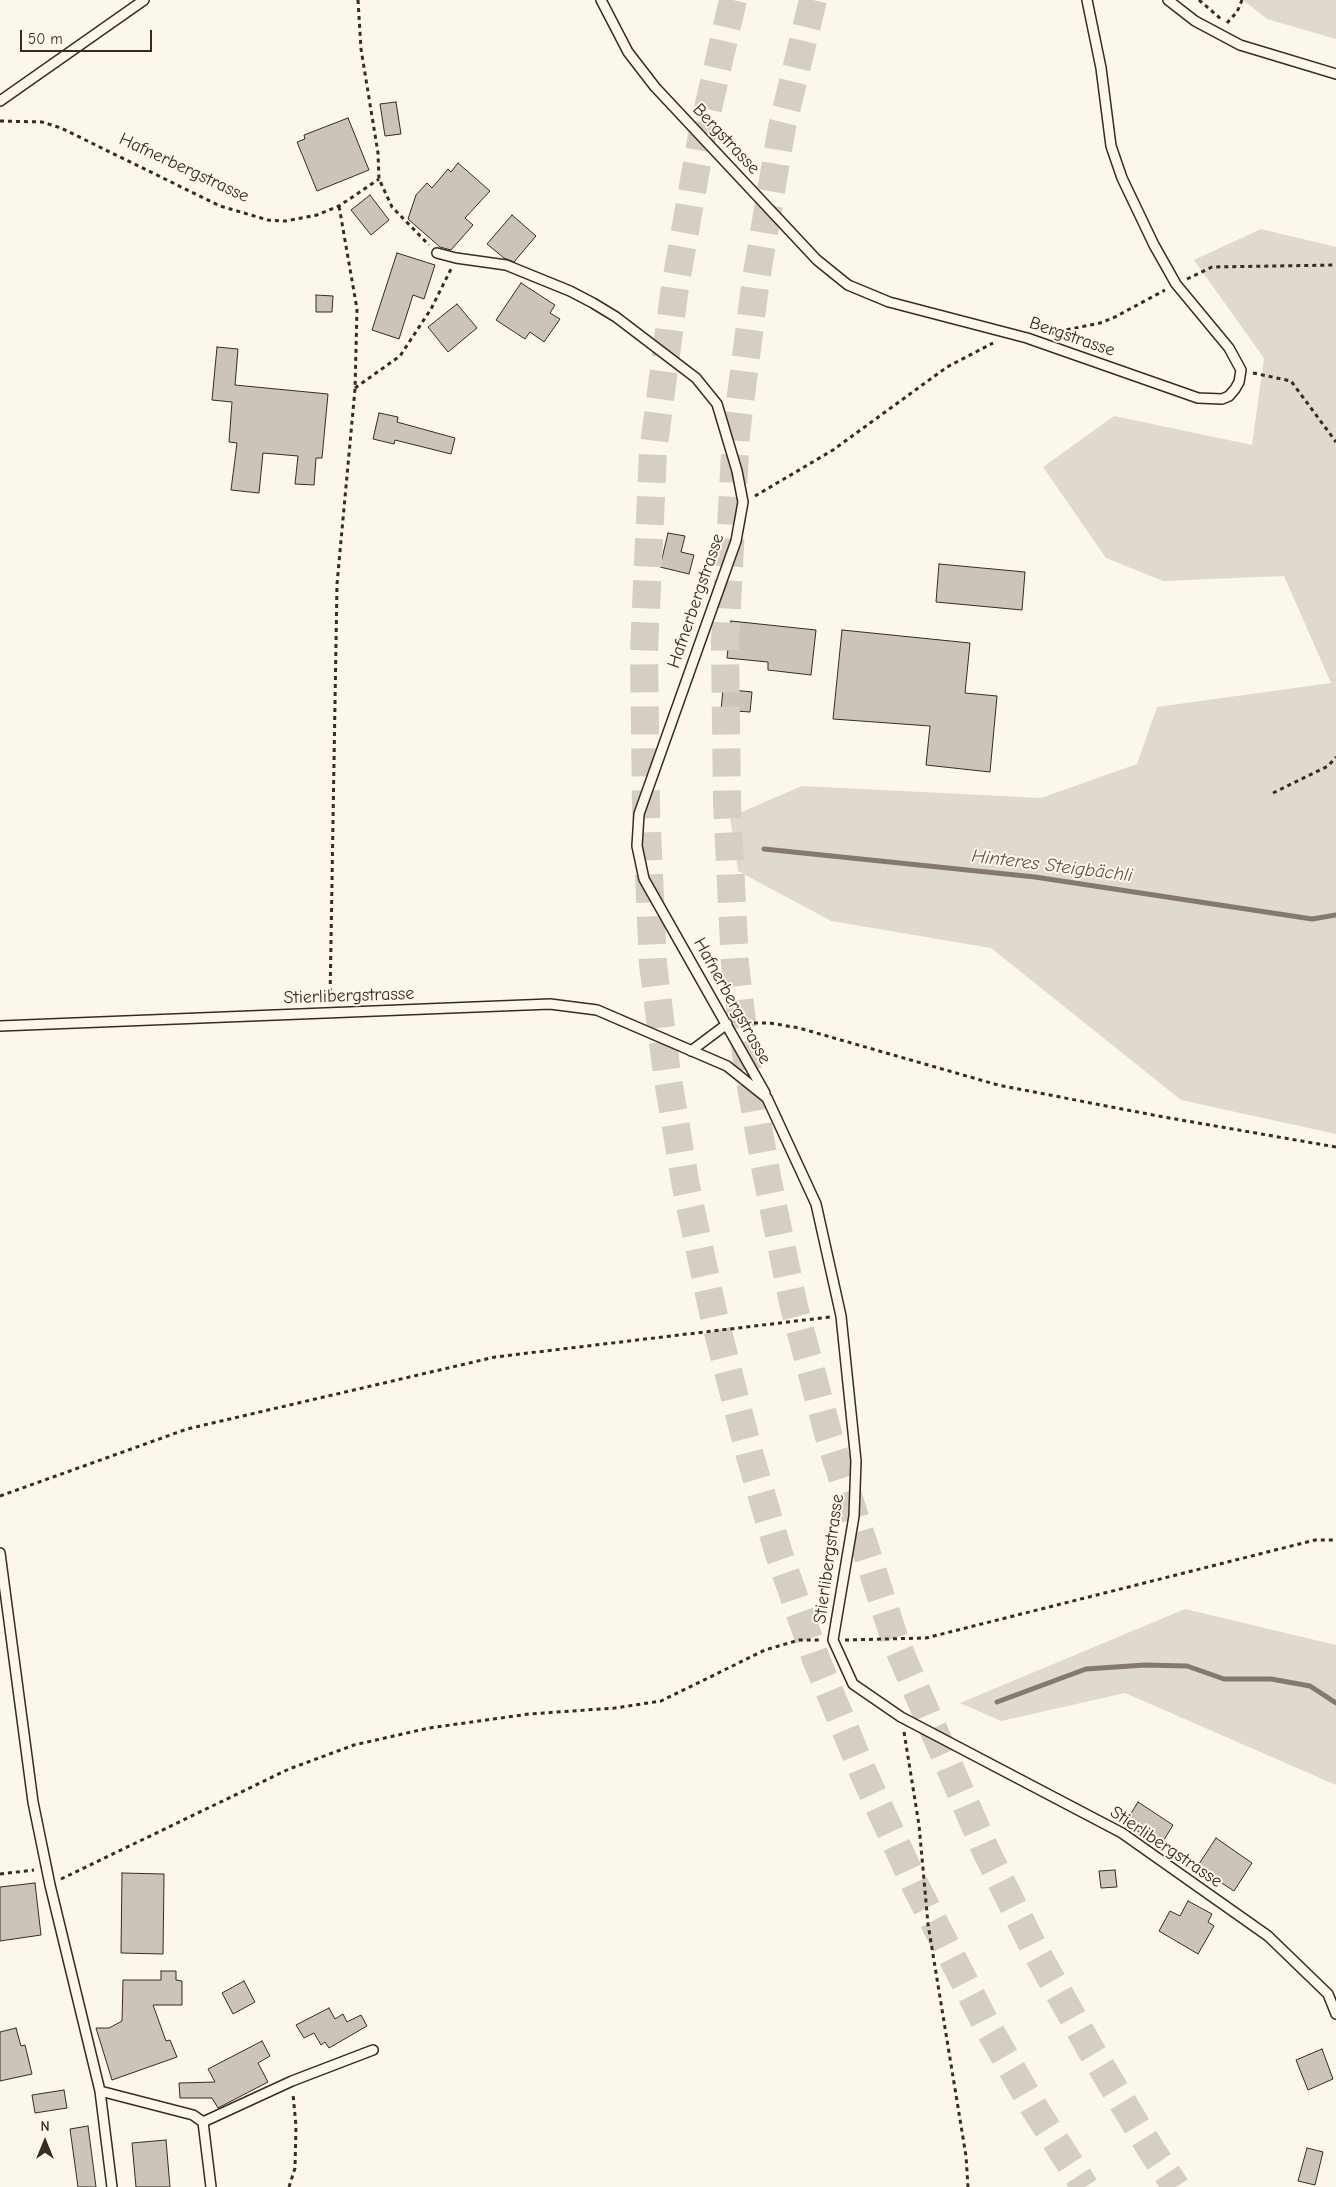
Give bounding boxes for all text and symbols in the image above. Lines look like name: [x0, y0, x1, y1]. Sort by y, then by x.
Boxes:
scale bar: [22, 20, 155, 52]
text: 50 m: [28, 30, 63, 48]
street label: Bergstrasse: [688, 99, 764, 179]
street label: Hafnerbergstrasse: [116, 128, 252, 208]
street label: Bergstrasse: [1026, 312, 1118, 362]
street label: Hafnerbergstrasse: [663, 531, 729, 671]
water label: Hinteres Steigbächli: [970, 845, 1134, 887]
street label: Hafnerbergstrasse: [688, 934, 776, 1068]
street label: Stierlibergstrasse: [283, 983, 415, 1009]
street label: Stierlibergstrasse: [809, 1493, 849, 1625]
street label: Stierlibergstrasse: [1106, 1801, 1226, 1893]
north arrow: [20, 2117, 70, 2167]
text: N: [40, 2118, 50, 2135]

